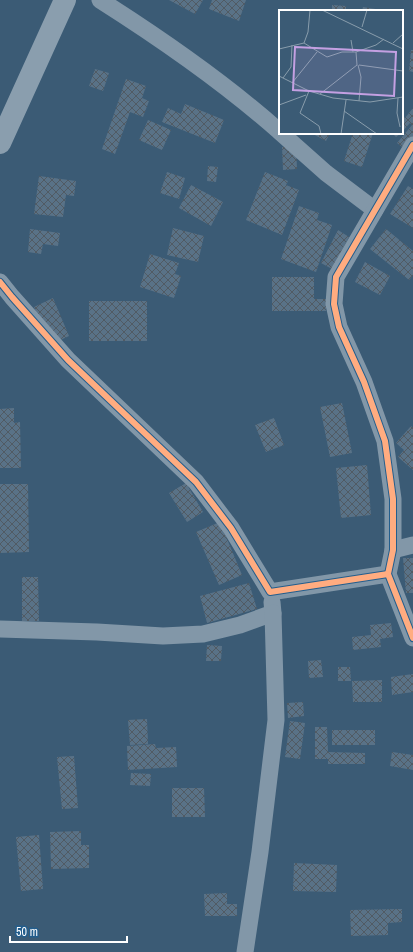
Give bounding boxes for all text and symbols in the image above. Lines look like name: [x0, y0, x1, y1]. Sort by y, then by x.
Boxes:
inset map: [279, 10, 403, 134]
scale bar: [10, 918, 127, 944]
text: 50 m: [16, 924, 38, 940]

